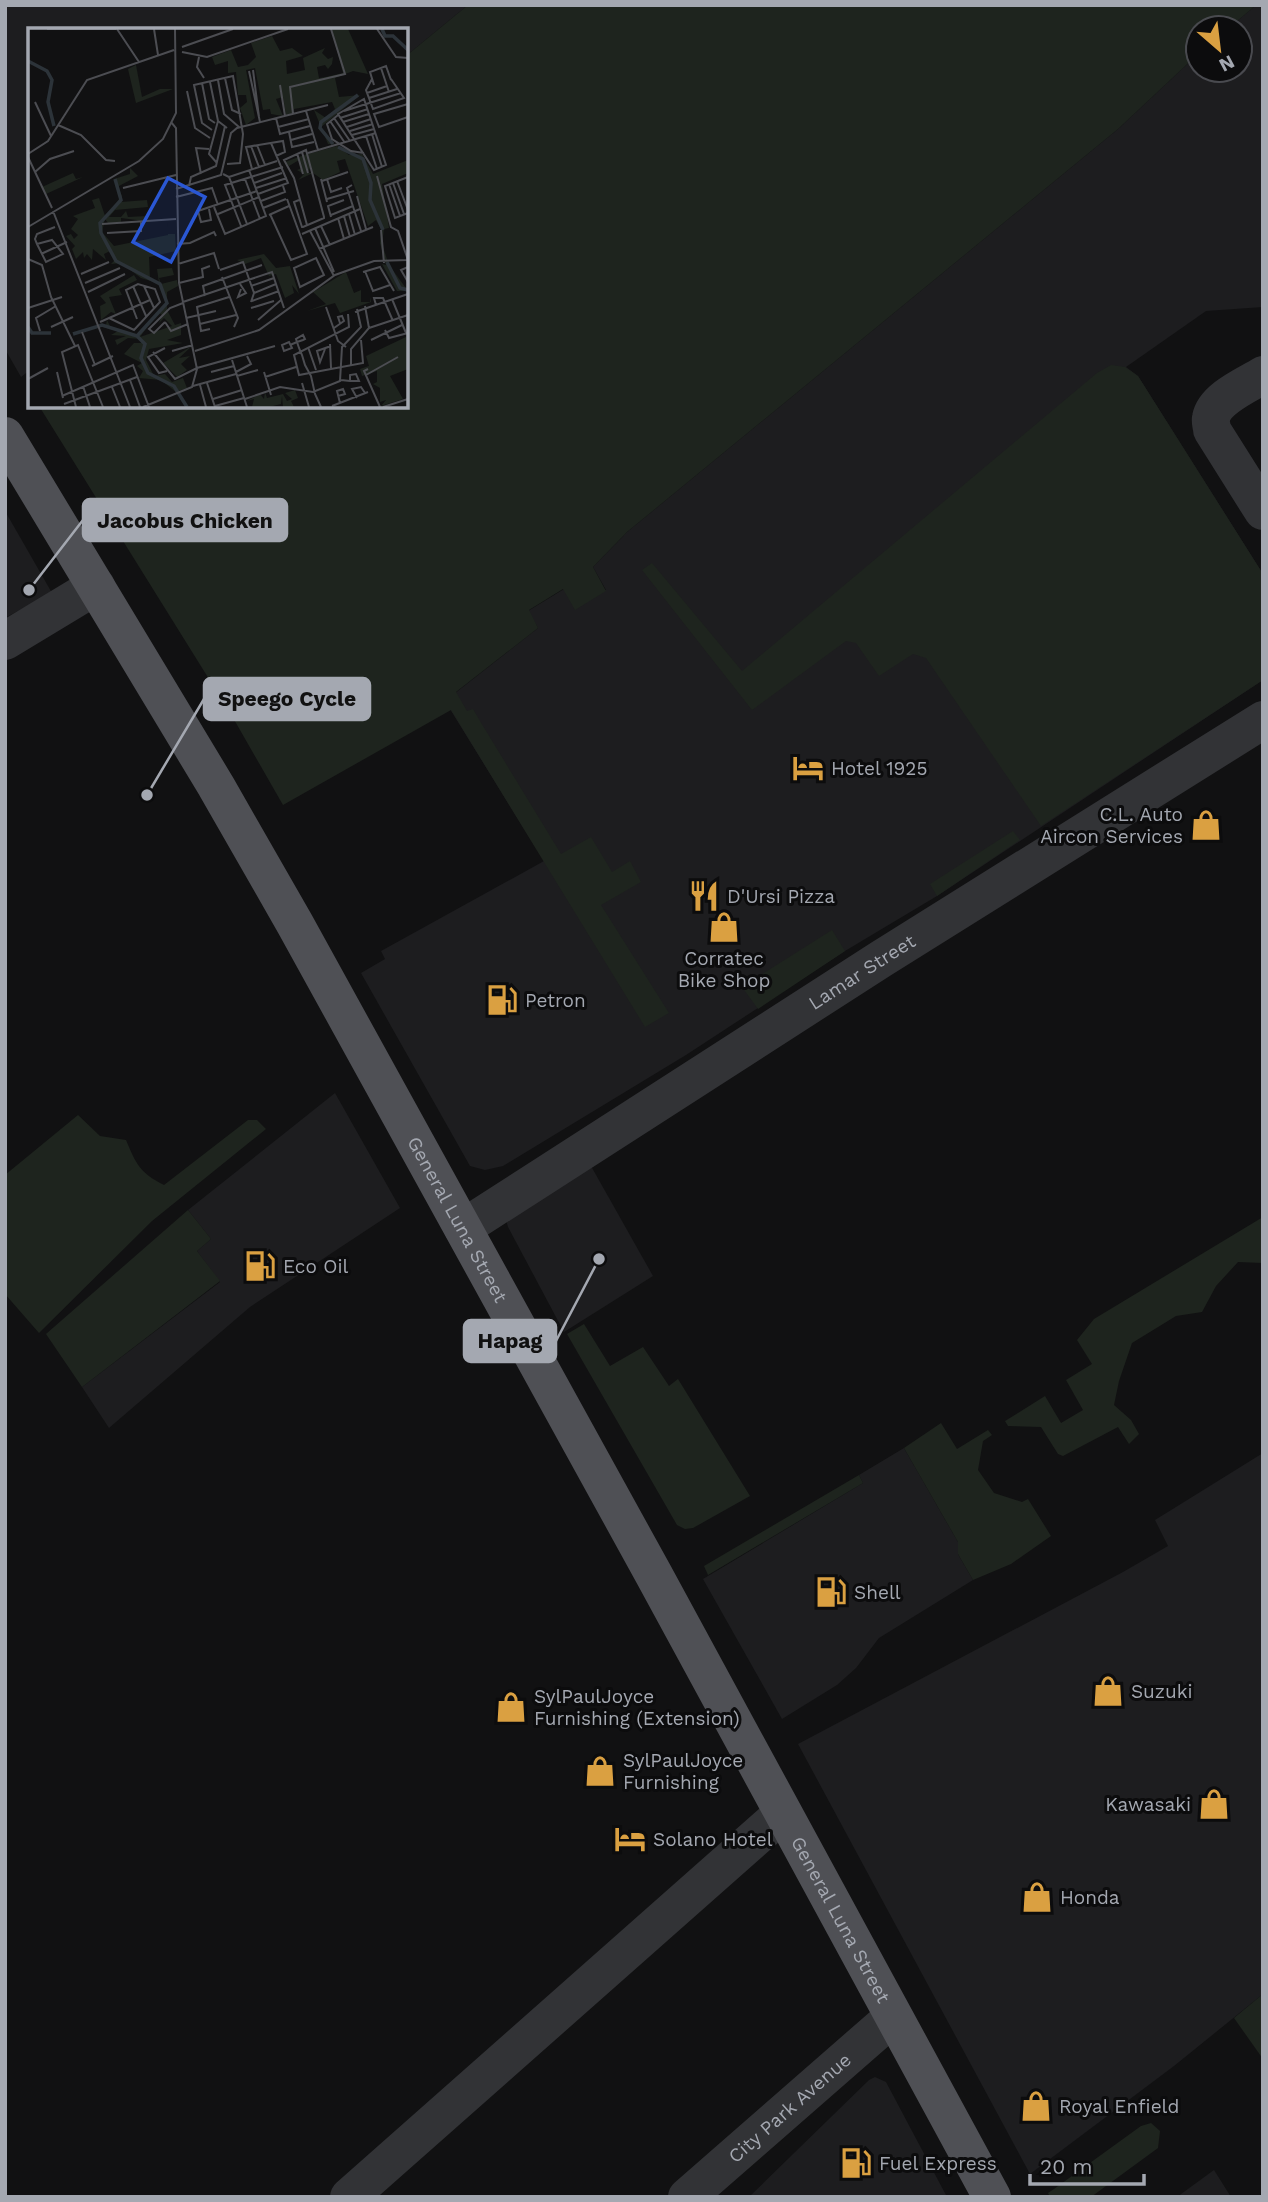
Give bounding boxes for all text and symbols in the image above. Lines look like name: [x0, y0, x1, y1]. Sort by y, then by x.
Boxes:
north arrow: [1184, 14, 1254, 84]
inset map: [28, 28, 408, 408]
text: N: [1215, 50, 1238, 77]
callout: Jacobus Chicken: [83, 499, 287, 541]
text: Jacobus Chicken: [97, 508, 273, 533]
callout: Speego Cycle: [204, 678, 370, 720]
text: Speego Cycle: [218, 686, 356, 711]
hotel icon: Hotel 1925: [791, 751, 825, 785]
place label: Hotel 1925: [831, 757, 927, 780]
place label: C.L. Auto Aircon Services: [1040, 803, 1183, 848]
shop icon: C.L. Auto Aircon Services: [1189, 808, 1223, 842]
restaurant icon: D'Ursi Pizza: [687, 879, 721, 913]
place label: D'Ursi Pizza: [727, 885, 835, 908]
shop icon: Corratec Bike Shop: [707, 910, 741, 944]
street label: Lamar Street: [804, 929, 919, 1014]
place label: Corratec Bike Shop: [678, 947, 770, 992]
fuel station icon: Petron: [485, 983, 519, 1017]
place label: Petron: [525, 989, 586, 1012]
street label: General Luna Street: [403, 1132, 513, 1306]
fuel station icon: Eco Oil: [243, 1249, 277, 1283]
place label: Eco Oil: [283, 1255, 348, 1278]
callout: Hapag: [464, 1320, 556, 1362]
text: Hapag: [478, 1328, 543, 1353]
fuel station icon: Shell: [814, 1575, 848, 1609]
place label: Shell: [854, 1581, 901, 1604]
shop icon: Suzuki: [1091, 1674, 1125, 1708]
place label: Suzuki: [1131, 1680, 1193, 1703]
place label: SylPaulJoyce Furnishing (Extension): [534, 1685, 740, 1730]
shop icon: SylPaulJoyce Furnishing (Extension): [494, 1690, 528, 1724]
place label: SylPaulJoyce Furnishing: [623, 1749, 743, 1794]
shop icon: SylPaulJoyce Furnishing: [583, 1754, 617, 1788]
shop icon: Kawasaki: [1197, 1787, 1231, 1821]
place label: Kawasaki: [1105, 1793, 1191, 1816]
hotel icon: Solano Hotel: [613, 1822, 647, 1856]
place label: Solano Hotel: [653, 1828, 773, 1851]
street label: General Luna Street: [787, 1832, 896, 2007]
shop icon: Honda: [1020, 1880, 1054, 1914]
place label: Honda: [1060, 1886, 1120, 1909]
street label: City Park Avenue: [723, 2048, 855, 2167]
shop icon: Royal Enfield: [1019, 2089, 1053, 2123]
place label: Royal Enfield: [1059, 2095, 1179, 2118]
scale bar: [1030, 2142, 1144, 2186]
fuel station icon: Fuel Express: [839, 2146, 873, 2180]
place label: Fuel Express: [879, 2152, 997, 2175]
text: 20 m: [1040, 2154, 1092, 2179]

